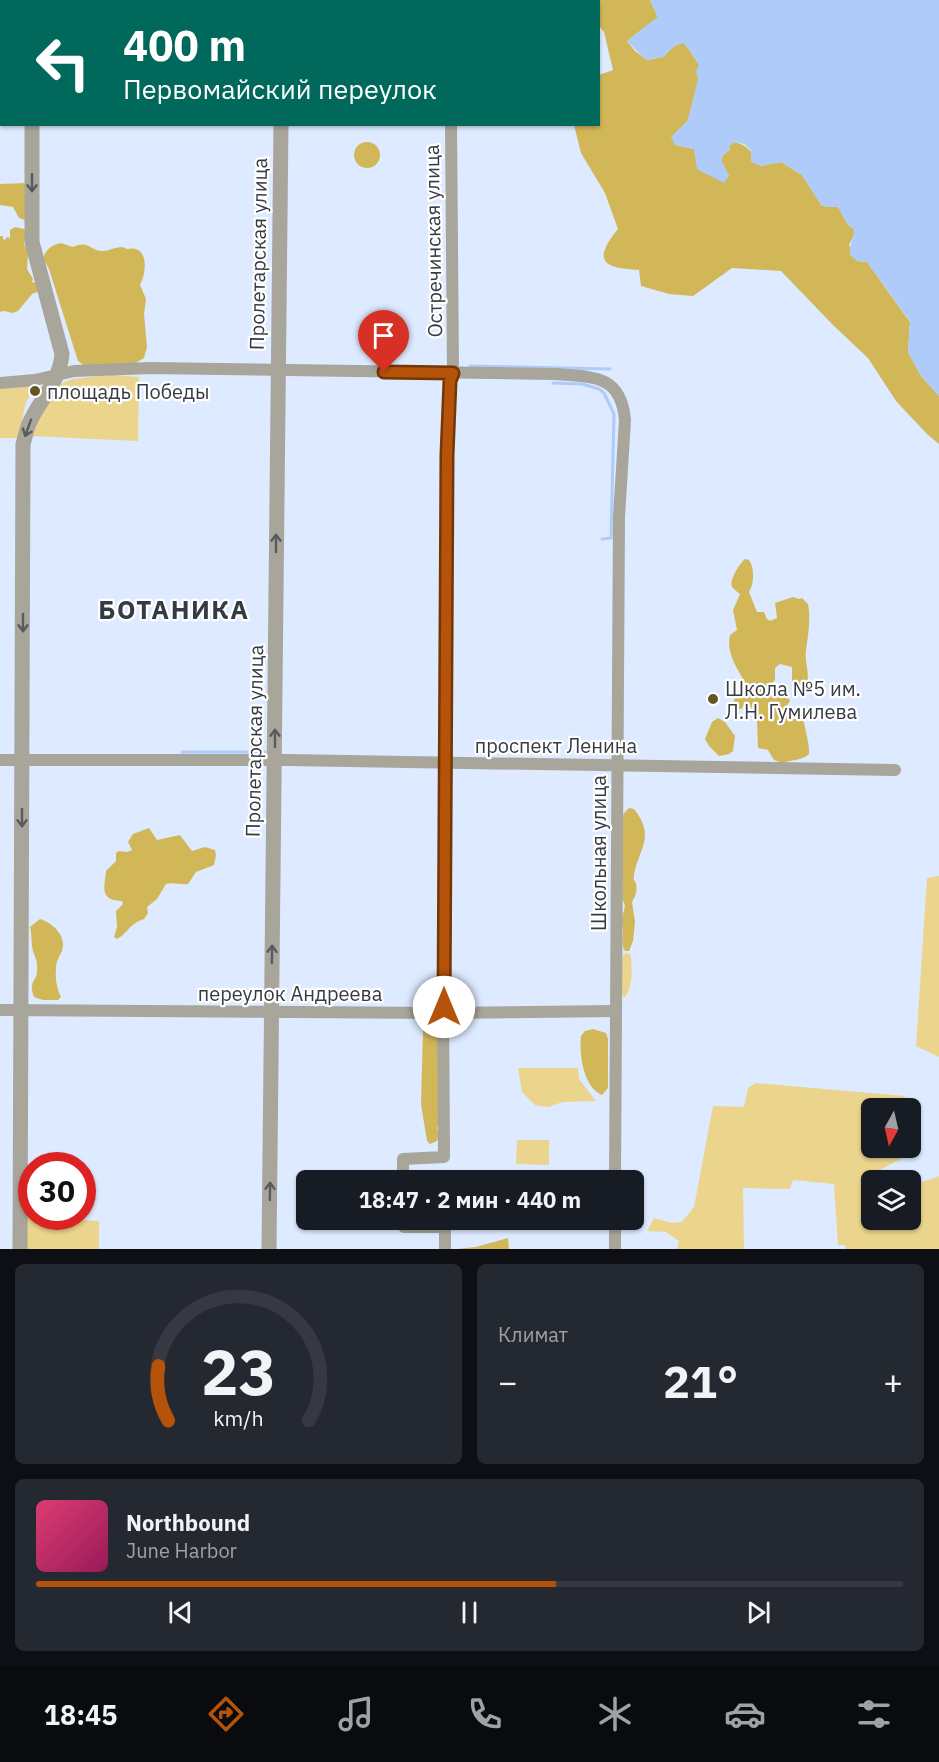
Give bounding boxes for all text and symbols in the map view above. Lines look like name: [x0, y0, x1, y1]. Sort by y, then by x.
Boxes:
text: 400 m: [123, 18, 246, 73]
icon: left: [24, 24, 102, 102]
text: Первомайский переулок: [123, 71, 437, 106]
street label: Остречинская улица: [418, 144, 448, 338]
street label: Пролетарская улица: [243, 157, 273, 350]
one-way arrow: [26, 172, 38, 192]
pin: [358, 310, 409, 372]
icon: arrive: [367, 319, 400, 352]
place label: площадь Победы: [47, 378, 210, 405]
marker: площадь Победы: [28, 384, 42, 398]
one-way arrow: [22, 419, 33, 437]
one-way arrow: [270, 533, 282, 553]
district label: БОТАНИКА: [98, 592, 250, 626]
one-way arrow: [17, 612, 29, 632]
street label: Пролетарская улица: [239, 644, 269, 837]
place label: Школа №5 им. Л.Н. Гумилева: [725, 675, 861, 725]
marker: Школа №5 им. Л.Н. Гумилева: [706, 692, 720, 706]
one-way arrow: [269, 728, 281, 748]
street label: проспект Ленина: [475, 732, 638, 759]
street label: Школьная улица: [585, 775, 612, 931]
one-way arrow: [16, 807, 28, 827]
one-way arrow: [267, 944, 278, 964]
position arrow: [412, 975, 476, 1039]
street label: переулок Андреева: [198, 980, 383, 1007]
north arrow: [861, 1098, 921, 1158]
map controls: [861, 1098, 921, 1230]
speed limit sign: 30: [18, 1152, 96, 1230]
button: layers: [861, 1170, 921, 1230]
one-way arrow: [264, 1181, 276, 1201]
text: 18:47 · 2 мин · 440 m: [359, 1185, 581, 1214]
text: Климат: [498, 1321, 568, 1348]
text: 23: [201, 1331, 276, 1412]
text: 21°: [663, 1352, 738, 1410]
text: −: [498, 1360, 518, 1403]
text: +: [883, 1360, 903, 1403]
text: km/h: [213, 1404, 264, 1432]
text: Northbound: [126, 1508, 250, 1537]
text: June Harbor: [126, 1537, 237, 1564]
icon: previous: [164, 1596, 197, 1629]
icon: pause: [453, 1596, 486, 1629]
icon: next: [742, 1596, 775, 1629]
icon: directions: [205, 1693, 247, 1735]
icon: music: [335, 1693, 377, 1735]
icon: phone: [464, 1693, 506, 1735]
icon: climate: [594, 1693, 636, 1735]
icon: car: [724, 1693, 766, 1735]
icon: filters: [853, 1693, 895, 1735]
text: 18:45: [44, 1697, 118, 1732]

